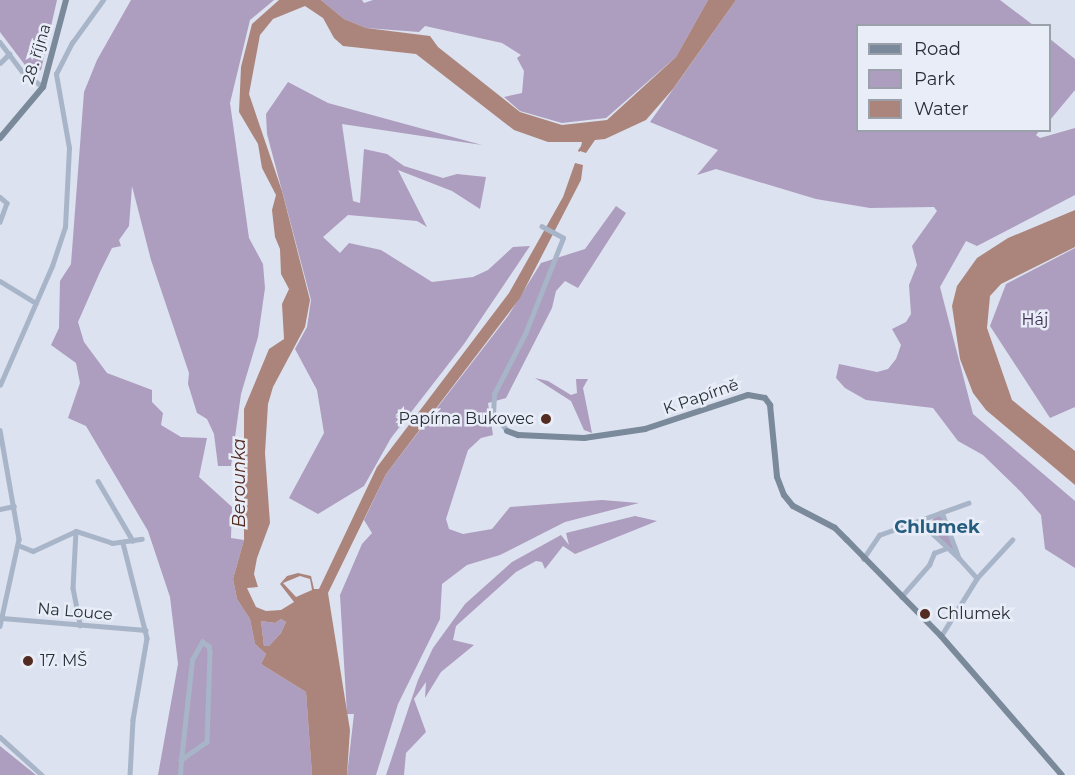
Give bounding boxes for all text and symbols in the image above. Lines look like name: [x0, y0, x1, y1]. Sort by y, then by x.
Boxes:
street label: 28. října: [19, 21, 55, 87]
legend: [856, 24, 1051, 132]
text: Road: [914, 38, 961, 60]
text: Park: [914, 68, 955, 90]
text: Water: [914, 98, 969, 120]
park label: Háj: [1022, 310, 1048, 330]
street label: K Papírně: [661, 375, 741, 419]
place label: Papírna Bukovec: [398, 409, 534, 429]
marker: Papírna Bukovec: [539, 412, 553, 426]
water label: Berounka: [228, 438, 250, 528]
district label: Chlumek: [894, 516, 980, 538]
street label: Na Louce: [37, 599, 113, 625]
place label: Chlumek: [937, 604, 1010, 624]
marker: Chlumek: [918, 607, 932, 621]
place label: 17. MŠ: [40, 651, 87, 671]
marker: 17. MŠ: [21, 654, 35, 668]

